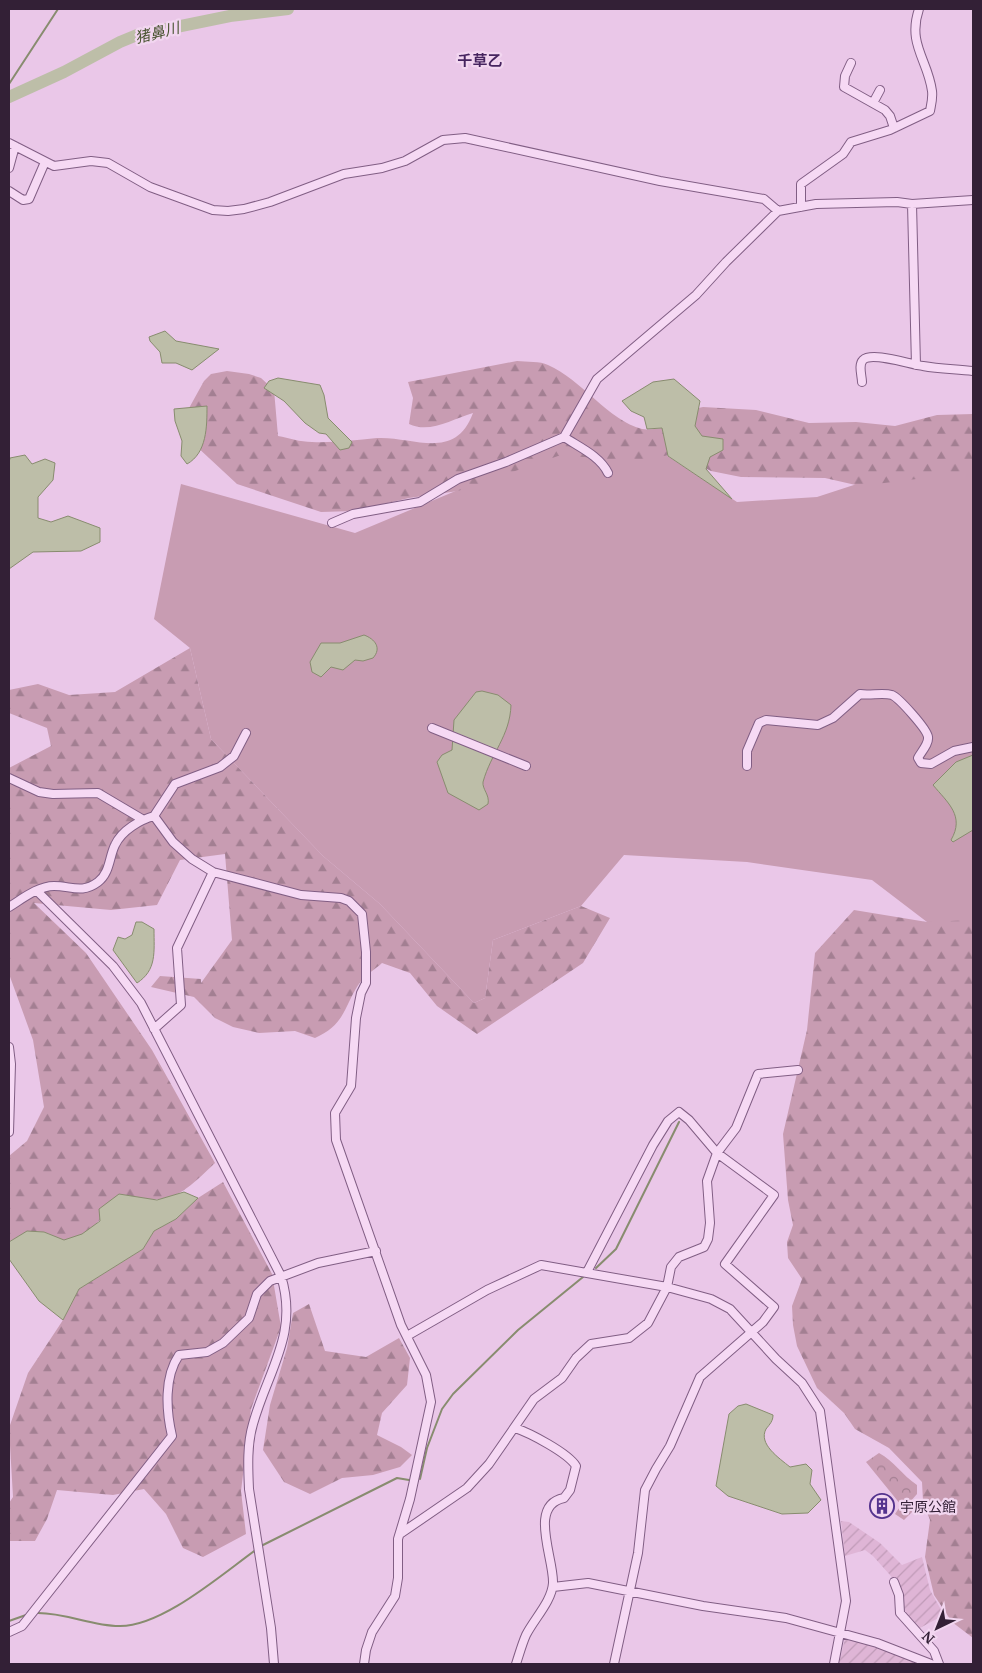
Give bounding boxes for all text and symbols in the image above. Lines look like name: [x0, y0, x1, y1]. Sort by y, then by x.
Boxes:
water label: 猪鼻川: [133, 16, 183, 47]
district label: 千草乙: [457, 50, 503, 70]
building icon: 宇原公館: [869, 1493, 895, 1519]
place label: 宇原公館: [900, 1497, 956, 1516]
north arrow: [912, 1603, 962, 1653]
text: N: [917, 1627, 938, 1648]

